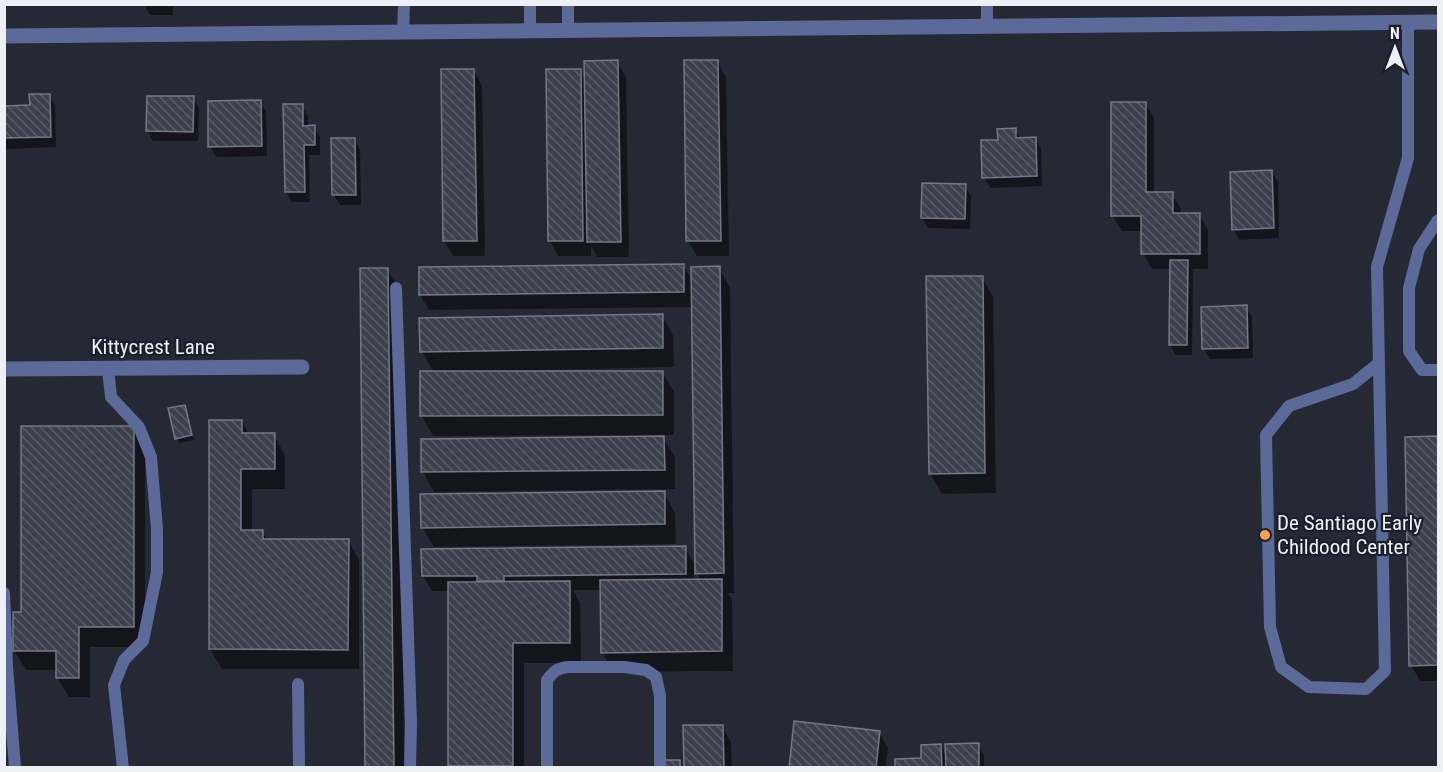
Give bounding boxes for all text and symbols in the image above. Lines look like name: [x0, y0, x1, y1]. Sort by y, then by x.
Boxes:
north arrow: [1365, 18, 1425, 78]
text: N: [1390, 24, 1400, 43]
street label: Kittycrest Lane: [91, 335, 215, 359]
place label: De Santiago Early Childood Center: [1277, 511, 1422, 559]
marker: De Santiago Early Childood Center: [1258, 528, 1272, 542]

